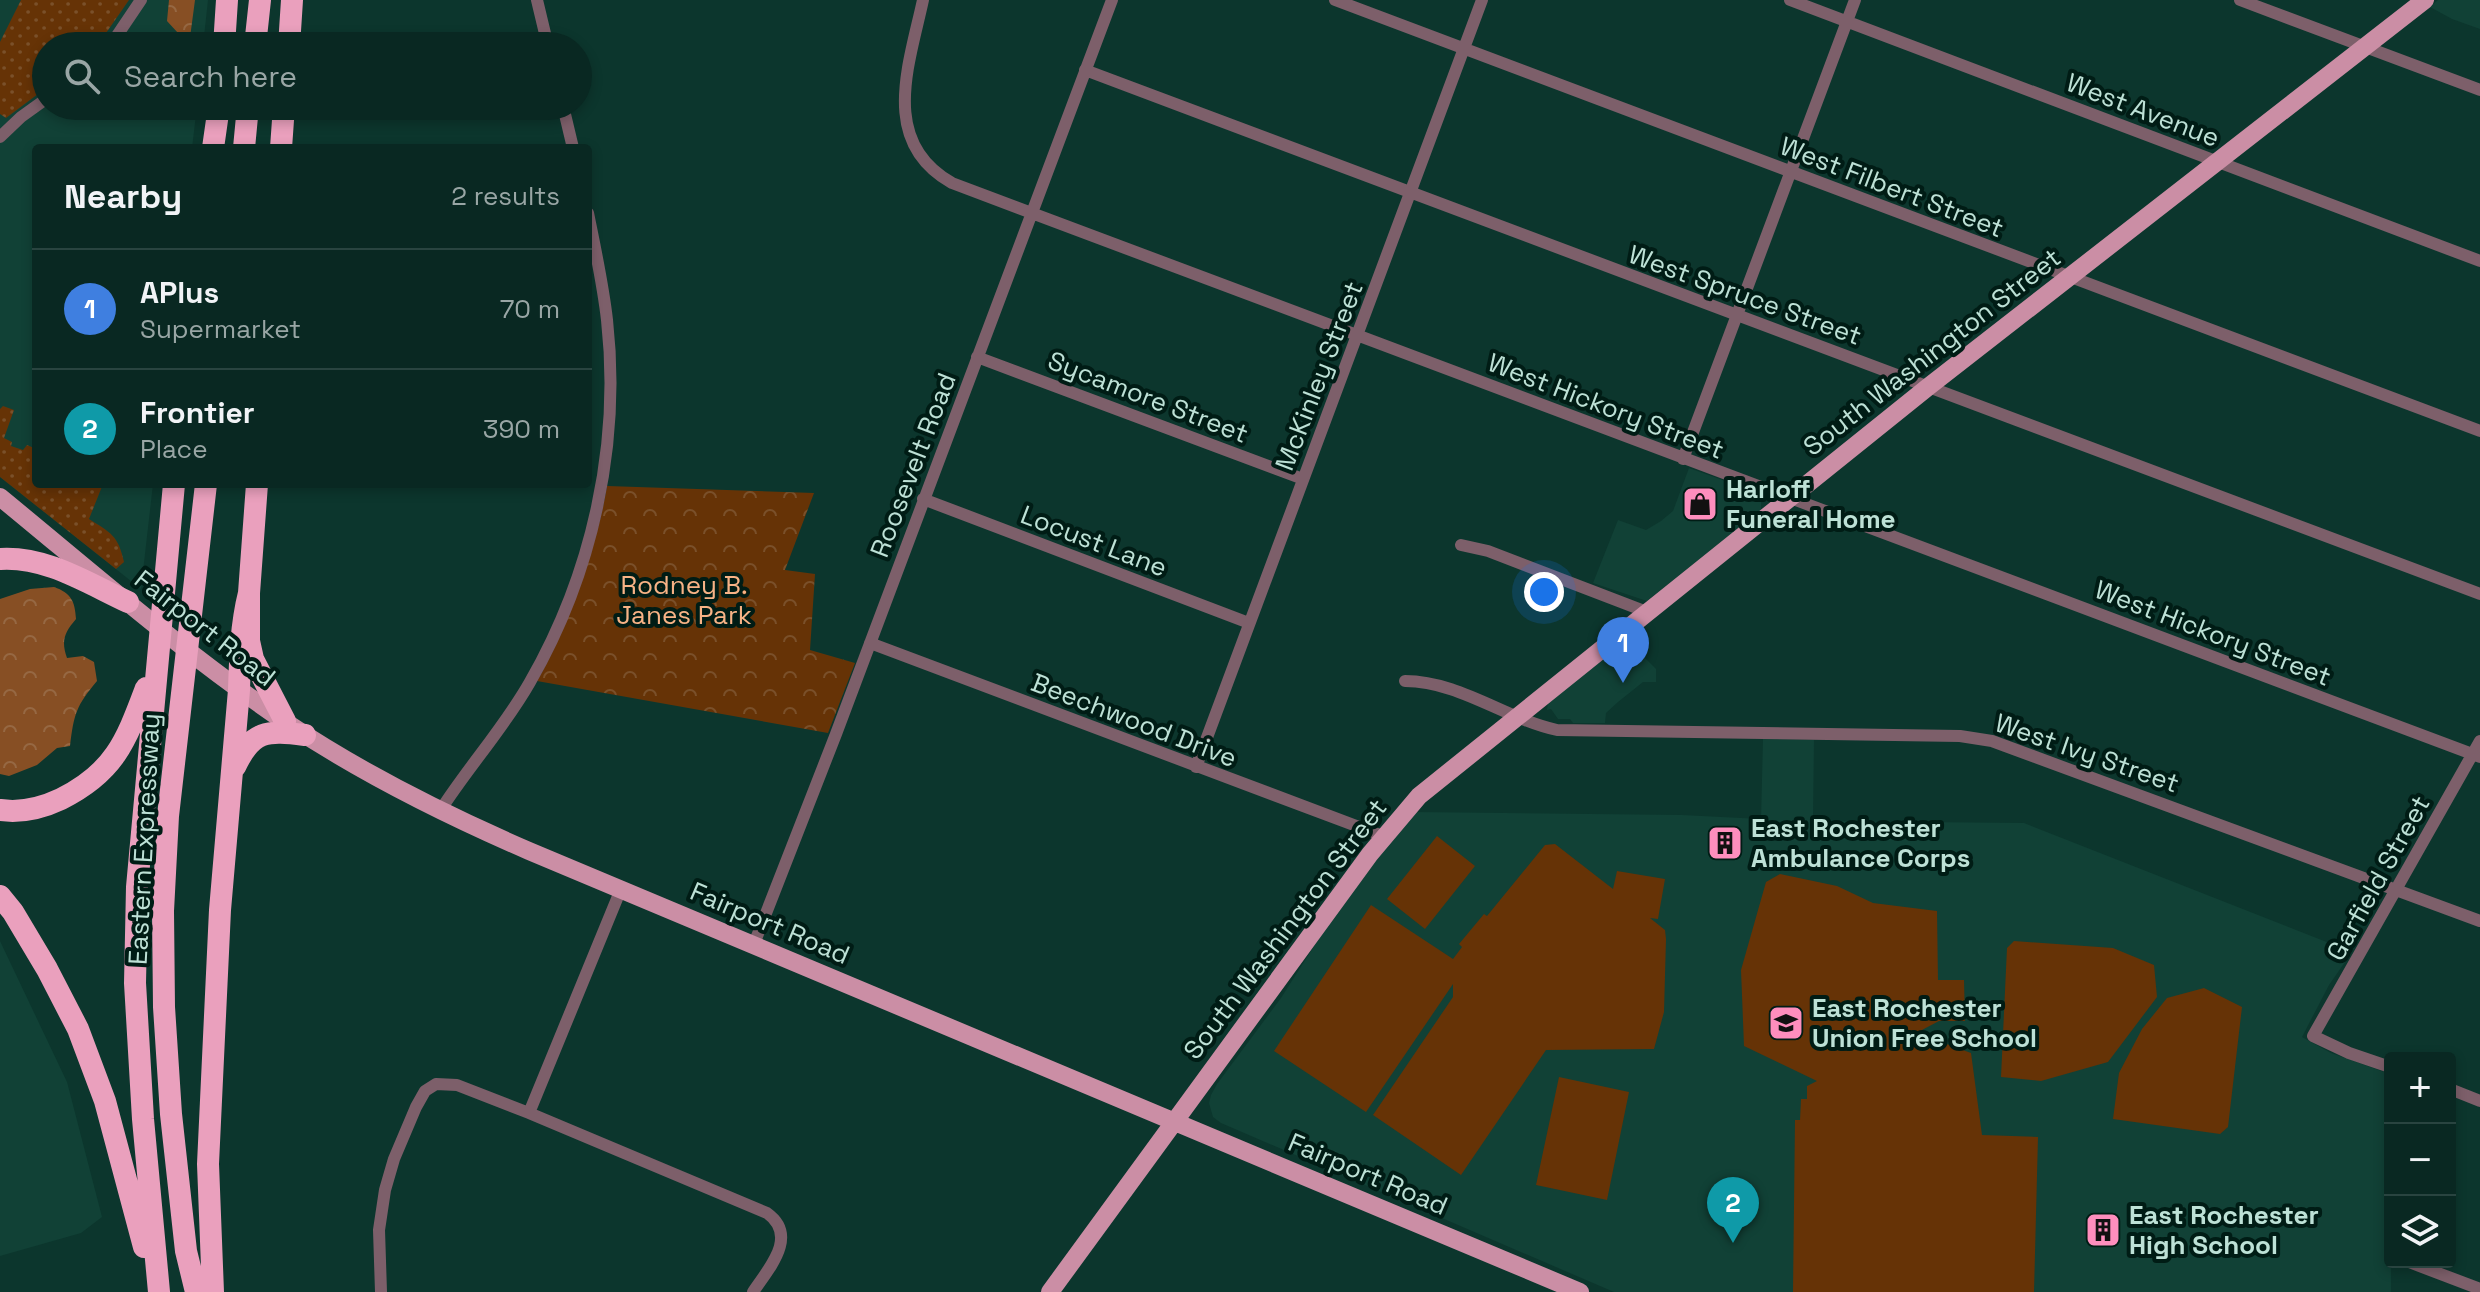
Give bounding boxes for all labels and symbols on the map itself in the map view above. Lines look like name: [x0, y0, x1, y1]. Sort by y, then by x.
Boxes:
street label: West Avenue: [2062, 65, 2224, 155]
street label: West Filbert Street: [1775, 129, 2009, 245]
street label: West Spruce Street: [1624, 237, 1866, 353]
street label: South Washington Street: [1796, 241, 2068, 463]
street label: McKinley Street: [1267, 277, 1371, 475]
street label: Sycamore Street: [1043, 343, 1253, 451]
street label: West Hickory Street: [1483, 345, 1729, 467]
street label: Roosevelt Road: [862, 368, 964, 562]
place label: Harloff Funeral Home: [1726, 472, 1896, 536]
shop icon: Harloff Funeral Home: [1681, 485, 1719, 523]
street label: Locust Lane: [1016, 498, 1172, 584]
street label: Fairport Road: [128, 562, 282, 694]
park label: Rodney B. Janes Park: [616, 568, 752, 632]
your location: [1524, 572, 1564, 612]
street label: West Hickory Street: [2090, 572, 2336, 694]
pin: 1: [1597, 617, 1649, 683]
street label: Beechwood Drive: [1026, 665, 1242, 775]
street label: West Ivy Street: [1991, 706, 2183, 800]
street label: Eastern Expressway: [120, 712, 168, 966]
street label: Garfield Street: [2319, 789, 2437, 967]
street label: South Washington Street: [1176, 792, 1394, 1066]
place label: East Rochester Ambulance Corps: [1751, 811, 1970, 875]
building icon: East Rochester Ambulance Corps: [1706, 824, 1744, 862]
street label: Fairport Road: [685, 874, 855, 972]
place label: East Rochester Union Free School: [1812, 991, 2037, 1055]
school or university icon: East Rochester Union Free School: [1767, 1004, 1805, 1042]
street label: Fairport Road: [1283, 1125, 1453, 1223]
pin: 2: [1707, 1177, 1759, 1243]
place label: East Rochester High School: [2129, 1198, 2319, 1262]
building icon: East Rochester High School: [2084, 1211, 2122, 1249]

